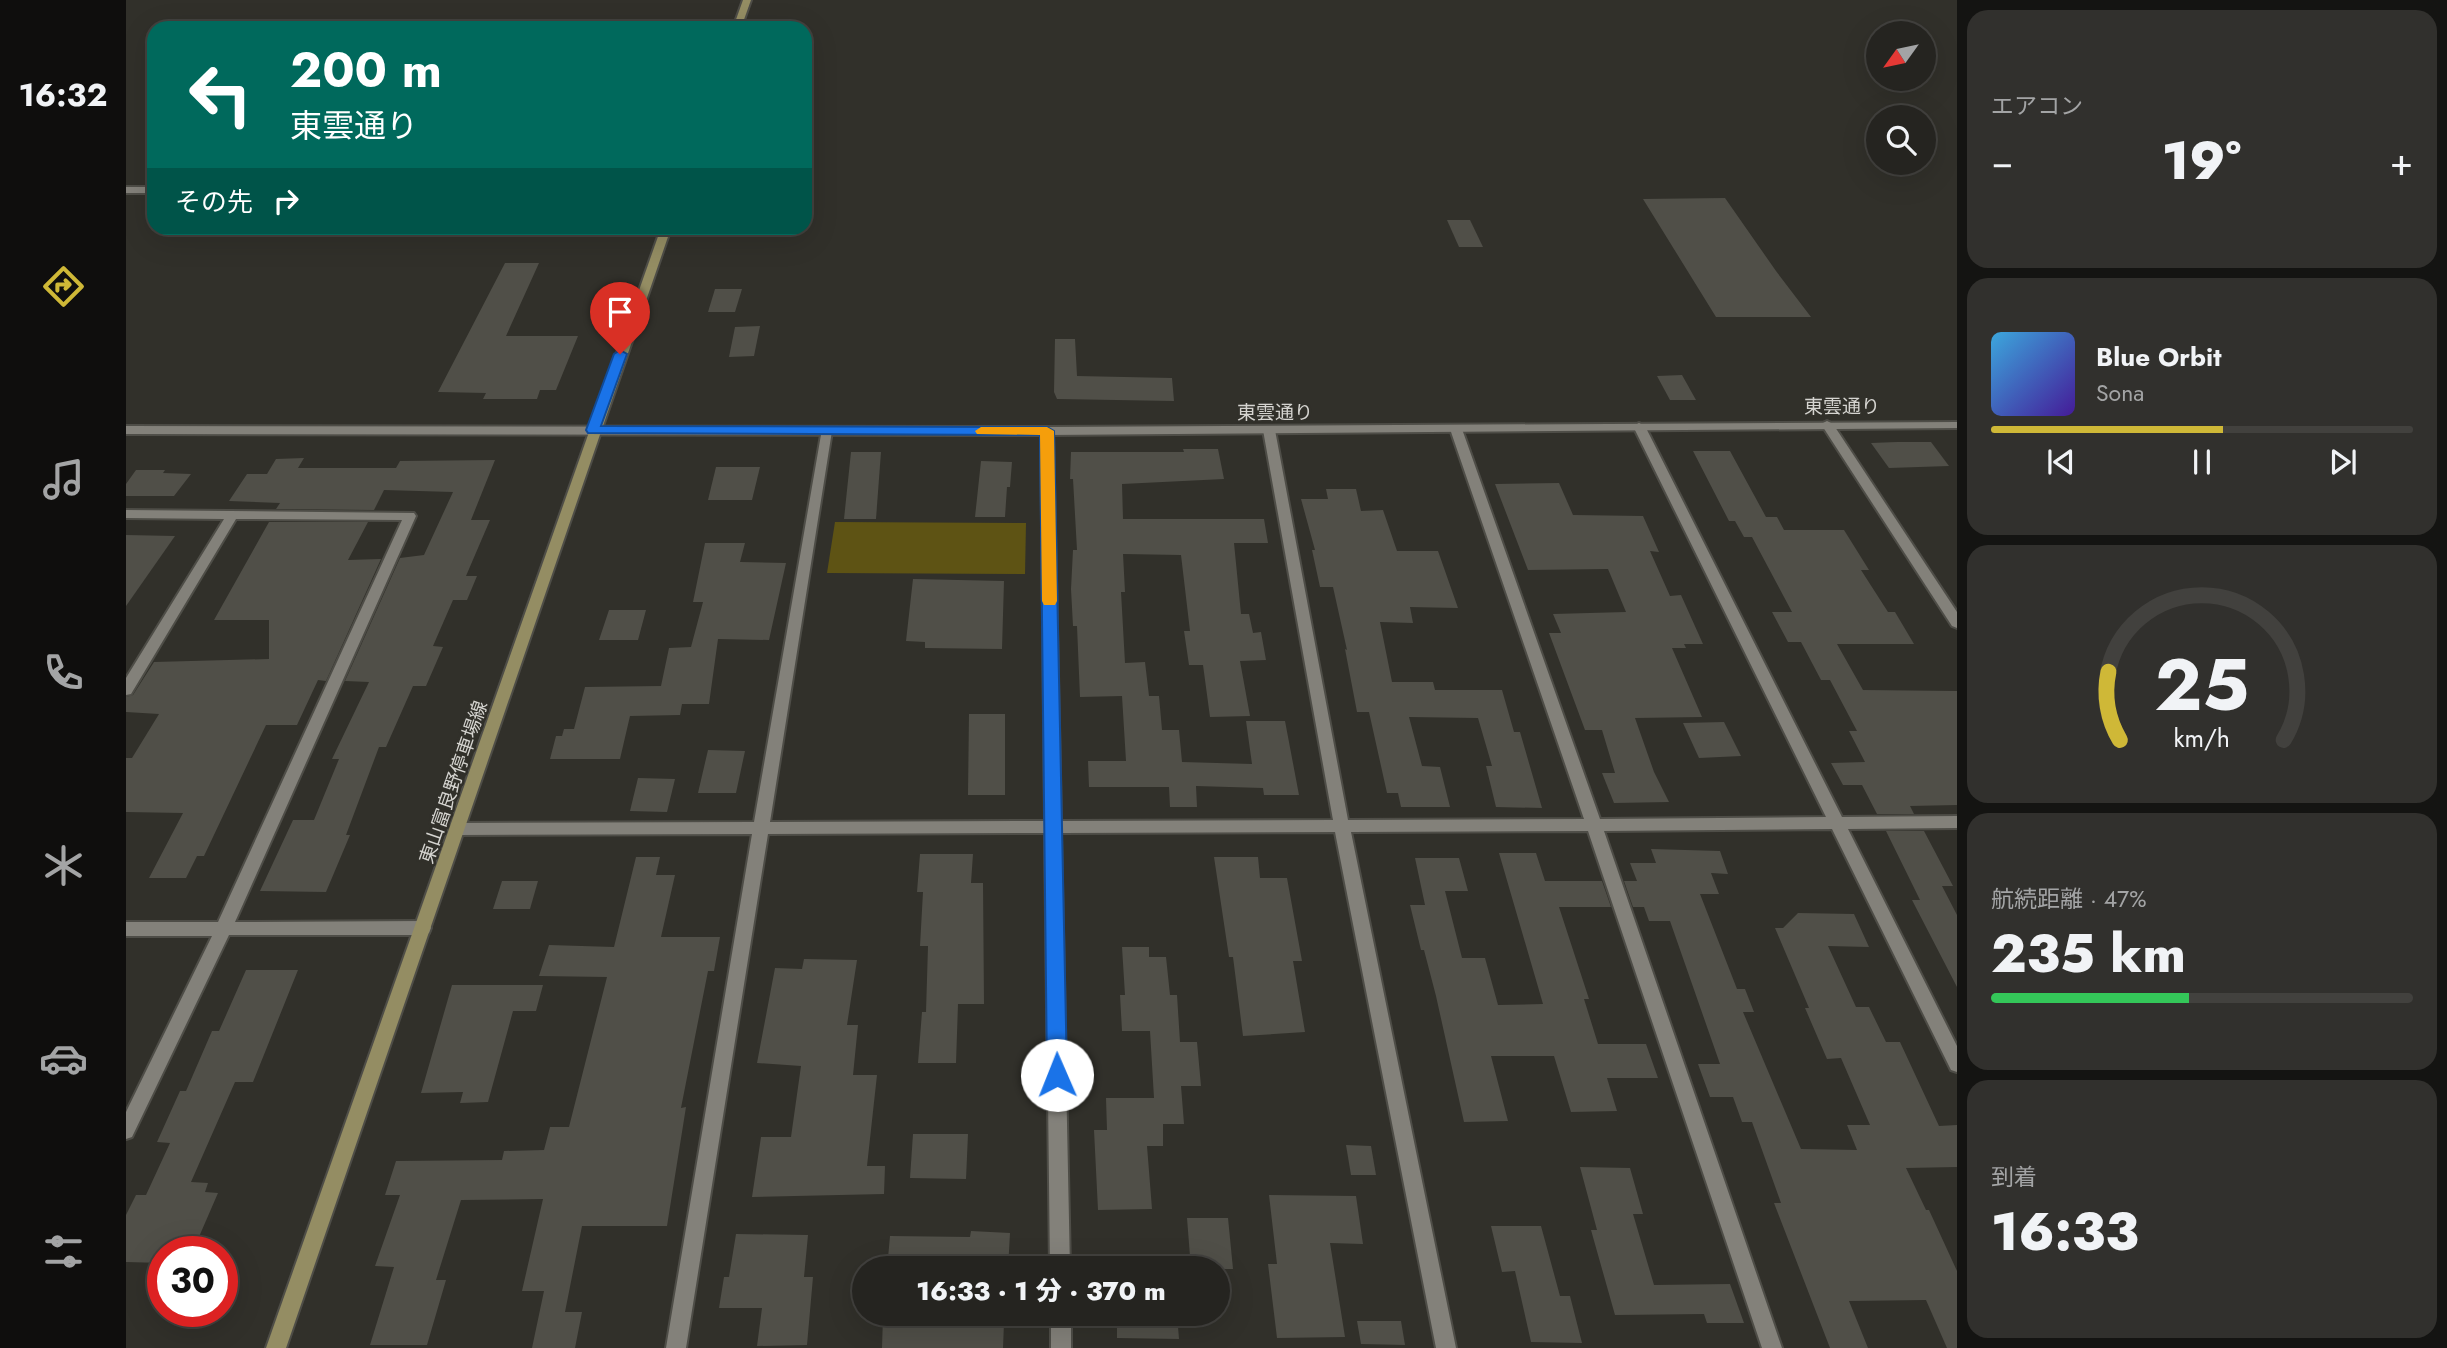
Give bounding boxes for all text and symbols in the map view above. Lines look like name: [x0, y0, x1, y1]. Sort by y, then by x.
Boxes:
north arrow: [1866, 21, 1936, 91]
map controls: [1866, 21, 1936, 175]
text: 200 m: [290, 35, 442, 105]
icon: left: [175, 49, 266, 140]
text: 16:32: [19, 72, 107, 118]
text: エアコン: [1991, 89, 2083, 123]
text: 東雲通り: [290, 103, 418, 149]
button: search: [1866, 105, 1936, 175]
text: 19°: [2162, 123, 2241, 199]
text: −: [1991, 134, 2013, 189]
text: +: [2390, 134, 2413, 189]
icon: right: [267, 182, 305, 220]
text: その先: [175, 183, 253, 221]
icon: directions: [39, 262, 88, 311]
pin: [590, 282, 650, 354]
icon: arrive: [601, 293, 639, 331]
text: Blue Orbit: [2096, 338, 2221, 376]
text: Sona: [2096, 376, 2144, 410]
street label: 東雲通り: [1804, 393, 1880, 420]
street label: 東雲通り: [1237, 399, 1313, 426]
icon: previous: [2042, 443, 2080, 481]
icon: pause: [2183, 443, 2221, 481]
icon: next: [2324, 443, 2362, 481]
icon: music: [39, 455, 88, 504]
text: 25: [2155, 632, 2249, 737]
icon: phone: [39, 648, 88, 697]
street label: 東山富良野停車場線: [413, 697, 494, 867]
text: km/h: [2174, 720, 2230, 756]
icon: climate: [39, 841, 88, 890]
text: 航続距離 · 47%: [1991, 882, 2146, 916]
text: 235 km: [1991, 916, 2186, 992]
icon: car: [39, 1034, 88, 1083]
position arrow: [1020, 1038, 1094, 1112]
text: 到着: [1991, 1160, 2037, 1194]
text: 16:33: [1991, 1194, 2139, 1270]
icon: filters: [39, 1227, 88, 1276]
speed limit sign: 30: [147, 1236, 238, 1327]
text: 16:33 · 1 分 · 370 m: [916, 1272, 1166, 1310]

